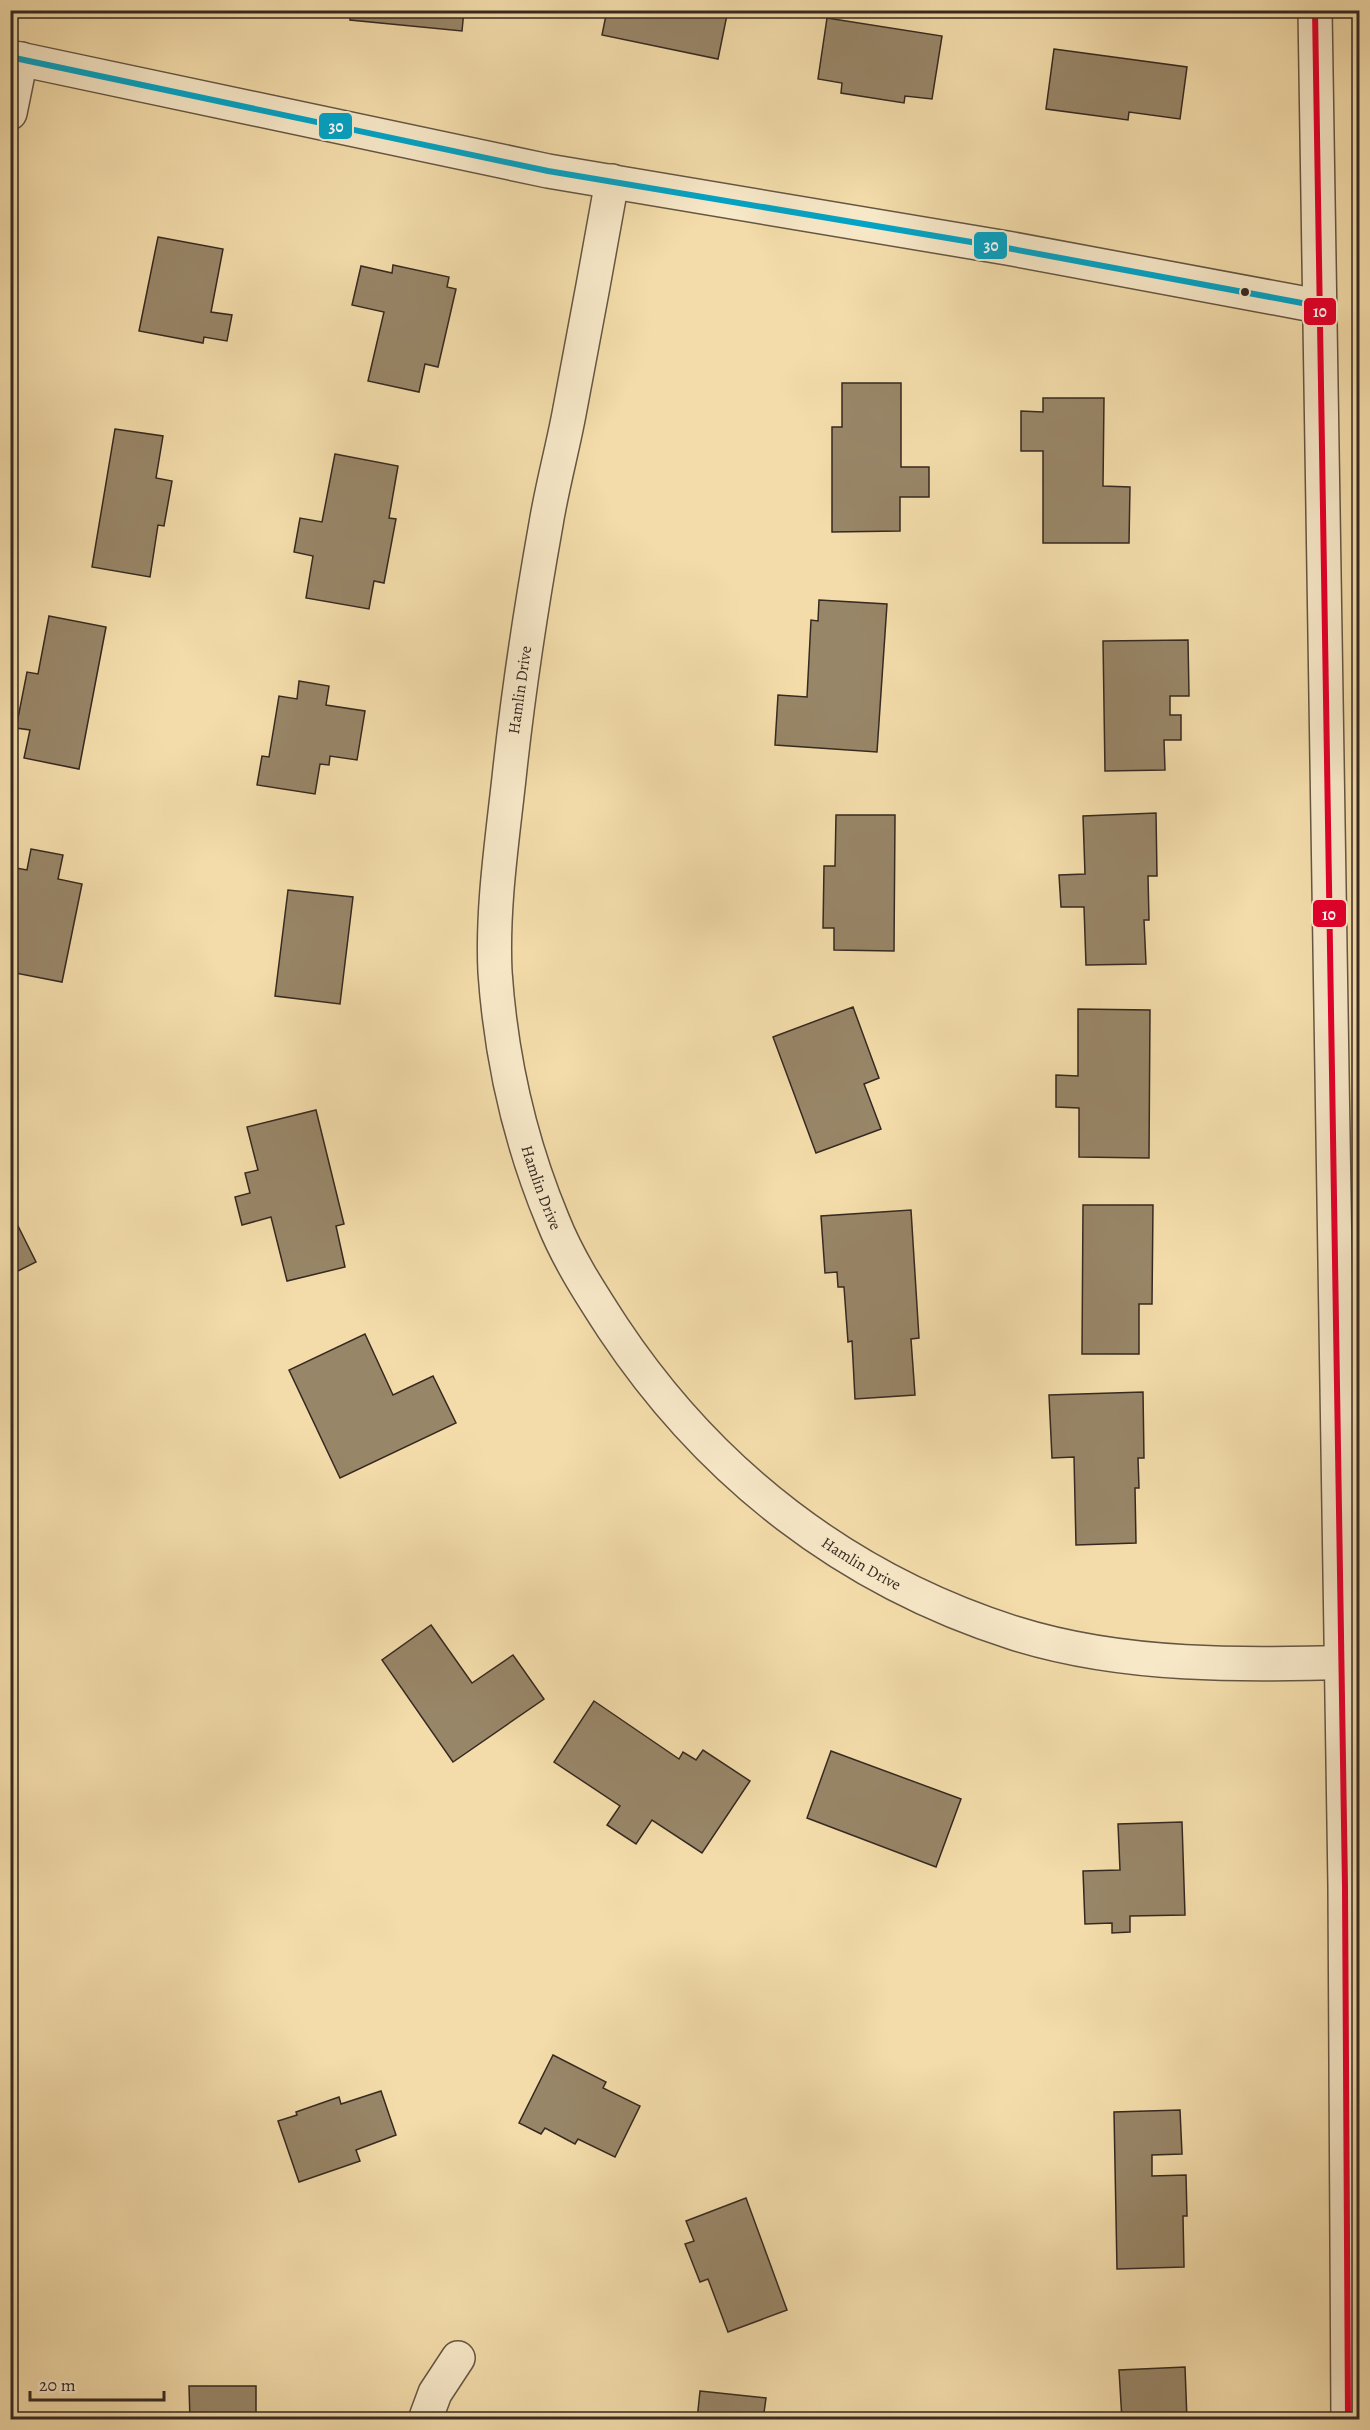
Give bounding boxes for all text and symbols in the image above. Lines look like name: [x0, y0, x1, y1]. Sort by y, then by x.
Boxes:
line badge: 30: [318, 112, 353, 140]
text: 30: [329, 116, 343, 138]
line badge: 30: [973, 231, 1008, 260]
text: 30: [984, 235, 998, 257]
unlabelled marker: [1239, 286, 1251, 298]
line badge: 10: [1303, 297, 1337, 326]
text: 10: [1313, 301, 1327, 323]
street label: Hamlin Drive: [503, 645, 537, 735]
line badge: 10: [1312, 899, 1347, 928]
text: 10: [1322, 904, 1336, 926]
street label: Hamlin Drive: [516, 1142, 567, 1233]
street label: Hamlin Drive: [817, 1532, 905, 1596]
scale bar: [30, 2364, 164, 2402]
text: 20 m: [39, 2373, 76, 2397]

